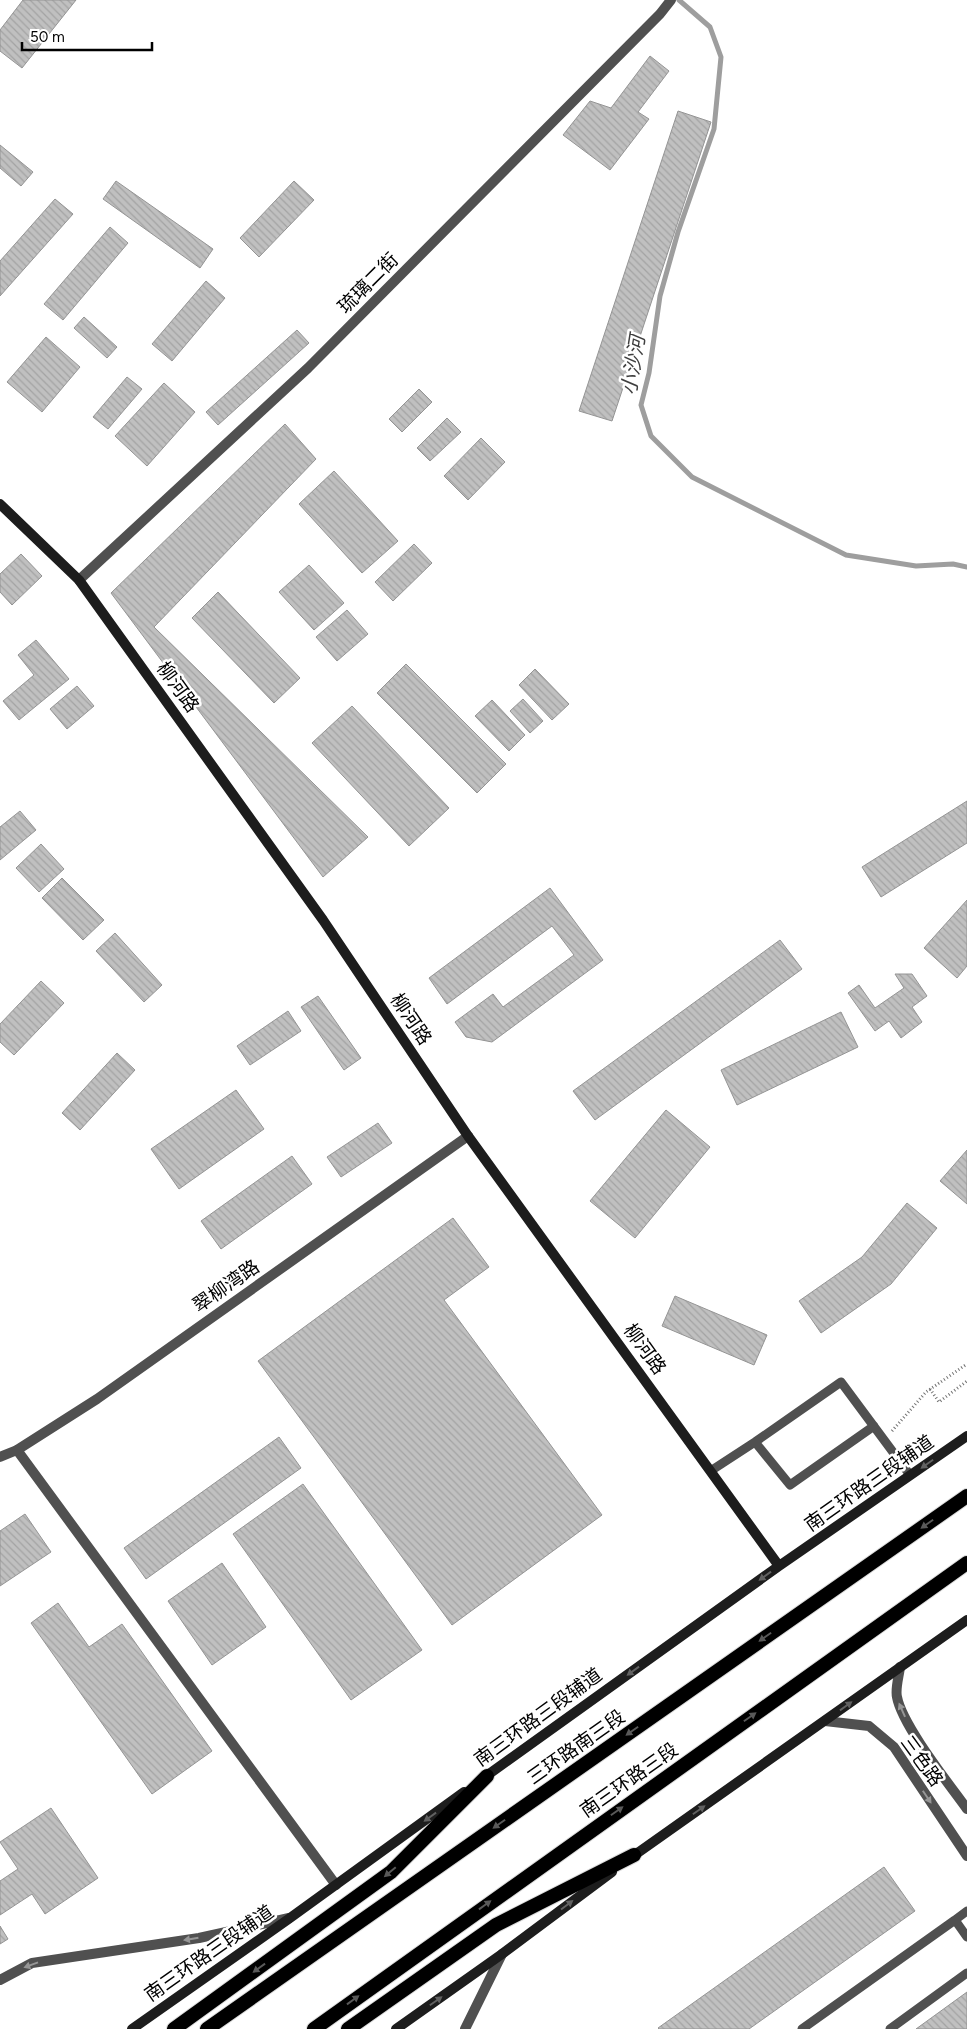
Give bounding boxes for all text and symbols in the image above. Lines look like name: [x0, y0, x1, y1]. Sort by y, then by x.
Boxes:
scale bar: [22, 20, 152, 52]
text: 50 m: [30, 28, 65, 46]
street label: 琉璃二街: [333, 248, 403, 318]
water label: 小沙河: [616, 330, 650, 397]
street label: 柳河路: [152, 657, 204, 717]
street label: 柳河路: [386, 989, 436, 1049]
street label: 翠柳湾路: [188, 1255, 264, 1317]
street label: 柳河路: [619, 1319, 671, 1379]
street label: 南三环路三段辅道: [800, 1430, 938, 1536]
one-way arrow: [920, 1459, 934, 1469]
one-way arrow: [920, 1519, 934, 1529]
one-way arrow: [758, 1571, 771, 1581]
one-way arrow: [759, 1632, 772, 1642]
street label: 南三环路三段辅道: [470, 1663, 606, 1771]
one-way arrow: [626, 1666, 639, 1676]
one-way arrow: [839, 1701, 853, 1711]
one-way arrow: [898, 1703, 906, 1717]
street label: 三环路南三段: [523, 1705, 629, 1789]
one-way arrow: [743, 1712, 757, 1722]
one-way arrow: [626, 1725, 639, 1736]
street label: 三色路: [896, 1731, 948, 1791]
street label: 南三环路三段: [576, 1738, 682, 1822]
one-way arrow: [922, 1790, 932, 1803]
one-way arrow: [692, 1805, 706, 1815]
one-way arrow: [610, 1806, 624, 1816]
one-way arrow: [423, 1812, 437, 1822]
one-way arrow: [492, 1819, 506, 1829]
one-way arrow: [385, 1866, 397, 1878]
street label: 南三环路三段辅道: [140, 1900, 278, 2006]
one-way arrow: [478, 1900, 491, 1911]
one-way arrow: [560, 1900, 574, 1910]
one-way arrow: [183, 1935, 199, 1943]
one-way arrow: [23, 1961, 38, 1969]
one-way arrow: [253, 1962, 266, 1973]
one-way arrow: [346, 1995, 359, 2006]
one-way arrow: [429, 1996, 443, 2006]

